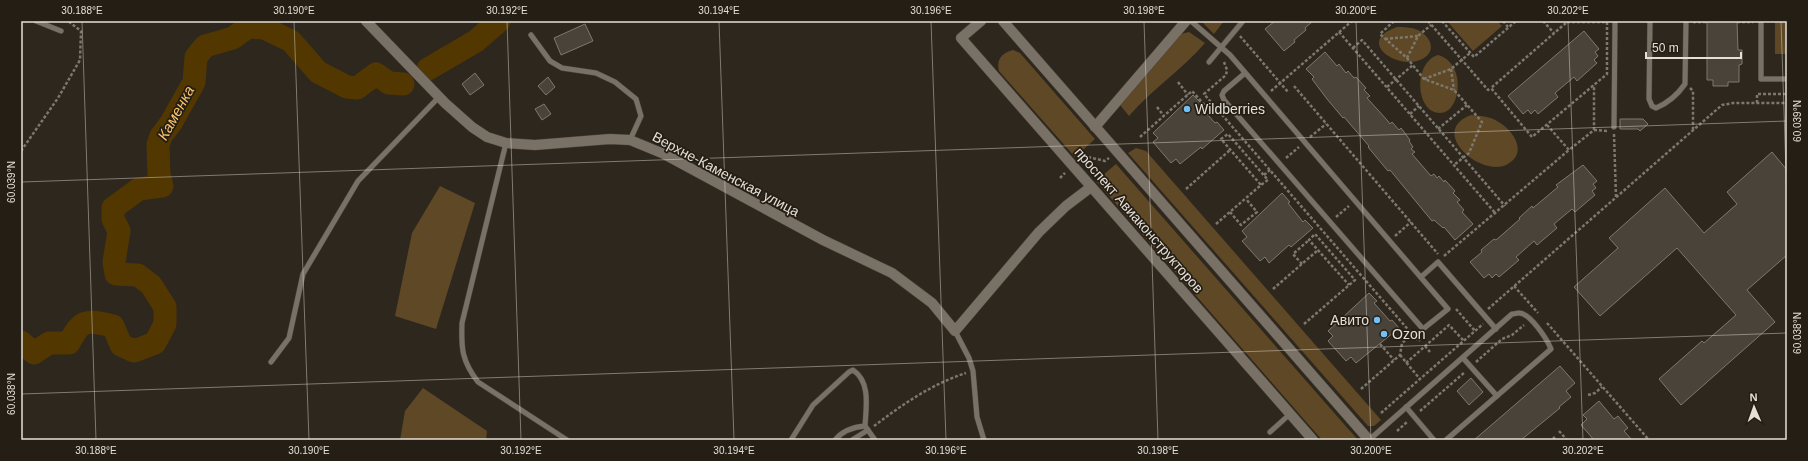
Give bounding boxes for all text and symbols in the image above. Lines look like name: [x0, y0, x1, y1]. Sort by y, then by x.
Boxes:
text: 30.188°E: [61, 5, 103, 16]
text: 30.190°E: [273, 5, 315, 16]
text: 30.192°E: [486, 5, 528, 16]
text: 30.194°E: [698, 5, 740, 16]
text: 30.196°E: [910, 5, 952, 16]
text: 30.198°E: [1123, 5, 1165, 16]
text: 30.200°E: [1335, 5, 1377, 16]
text: 30.202°E: [1547, 5, 1589, 16]
scale bar: [1646, 34, 1741, 60]
text: 50 m: [1652, 41, 1679, 55]
water label: Каменка: [154, 83, 197, 143]
text: 60.039°N: [1792, 100, 1803, 142]
place label: Wildberries: [1195, 101, 1265, 117]
marker: Wildberries: [1182, 104, 1192, 114]
street label: Верхне-Каменская улица: [650, 128, 802, 220]
street label: проспект Авиаконструкторов: [1071, 144, 1207, 296]
text: 60.039°N: [6, 161, 17, 203]
place label: Авито: [1330, 312, 1369, 328]
text: 60.038°N: [1792, 312, 1803, 354]
marker: Авито: [1372, 315, 1382, 325]
place label: Ozon: [1392, 326, 1425, 342]
marker: Ozon: [1379, 329, 1389, 339]
text: 60.038°N: [6, 373, 17, 415]
north arrow: [1734, 387, 1774, 427]
text: N: [1749, 391, 1758, 403]
text: 30.188°E: [75, 445, 117, 456]
text: 30.190°E: [288, 445, 330, 456]
text: 30.192°E: [500, 445, 542, 456]
text: 30.194°E: [713, 445, 755, 456]
text: 30.196°E: [925, 445, 967, 456]
text: 30.198°E: [1137, 445, 1179, 456]
text: 30.200°E: [1350, 445, 1392, 456]
text: 30.202°E: [1562, 445, 1604, 456]

